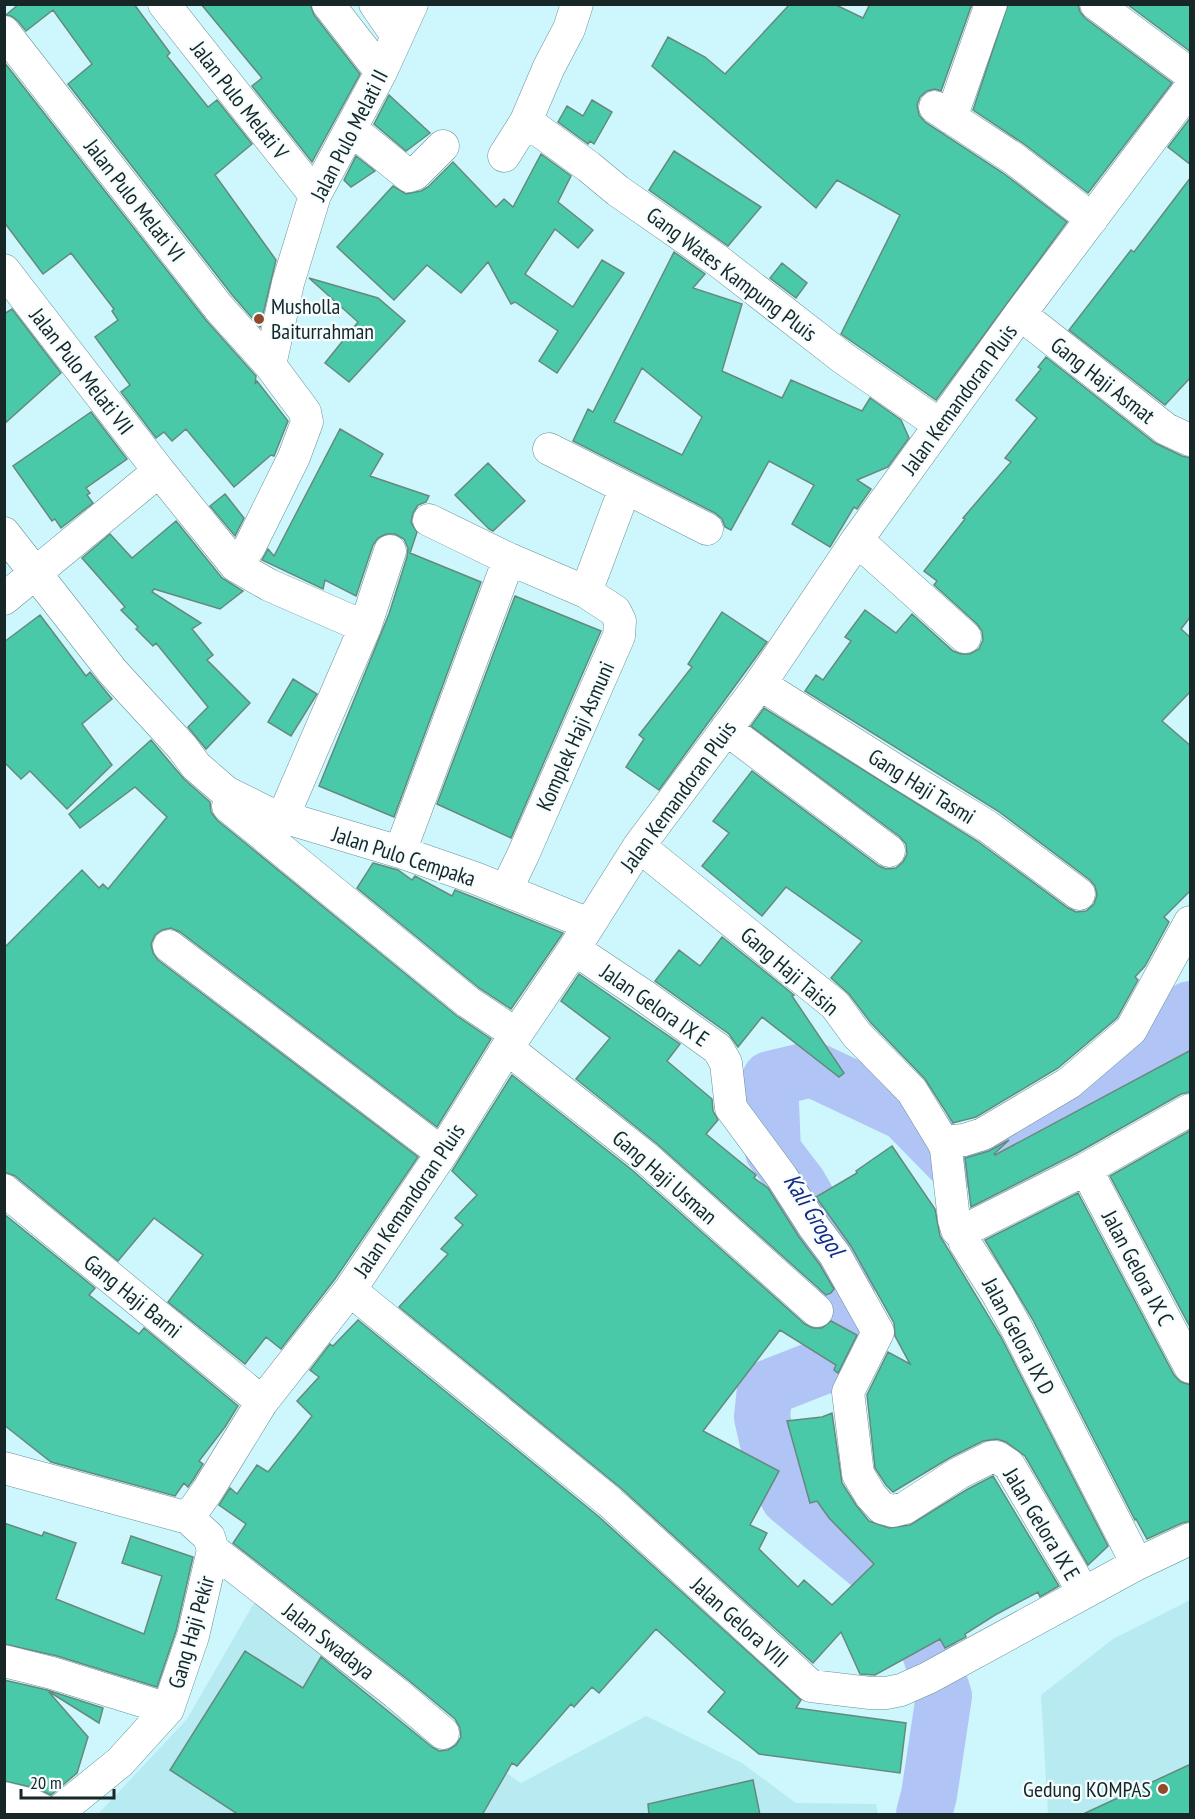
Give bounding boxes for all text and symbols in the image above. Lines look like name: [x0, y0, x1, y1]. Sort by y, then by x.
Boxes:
street label: Jalan Pulo Melati V: [184, 34, 295, 165]
street label: Jalan Pulo Melati II: [304, 65, 394, 206]
street label: Jalan Pulo Melati VI: [78, 132, 192, 267]
street label: Gang Wates Kampung Pluis: [641, 201, 823, 347]
place label: Musholla Baiturrahman: [271, 292, 374, 345]
street label: Jalan Pulo Melati VII: [23, 301, 140, 440]
marker: Musholla Baiturrahman: [252, 312, 266, 326]
street label: Jalan Kemandoran Pluis: [894, 318, 1023, 481]
street label: Gang Haji Asmat: [1045, 331, 1161, 429]
street label: Komplek Haji Asmuni: [530, 657, 620, 815]
street label: Jalan Kemandoran Pluis: [613, 715, 742, 878]
street label: Gang Haji Tasmi: [863, 742, 981, 830]
street label: Jalan Pulo Cempaka: [328, 819, 479, 892]
street label: Gang Haji Taisin: [735, 921, 845, 1021]
street label: Jalan Gelora IX E: [595, 957, 715, 1053]
street label: Jalan Kemandoran Pluis: [347, 1118, 471, 1283]
street label: Gang Haji Usman: [607, 1124, 723, 1230]
water label: Kali Grogol: [777, 1168, 853, 1264]
street label: Jalan Gelora IX C: [1095, 1205, 1180, 1331]
street label: Gang Haji Barni: [78, 1248, 188, 1344]
street label: Jalan Gelora IX D: [976, 1272, 1061, 1399]
street label: Jalan Gelora IX E: [997, 1462, 1086, 1585]
street label: Jalan Gelora VIII: [685, 1570, 794, 1673]
street label: Gang Haji Pekir: [162, 1572, 220, 1692]
street label: Jalan Swadaya: [277, 1596, 381, 1686]
scale bar: [21, 1762, 114, 1800]
text: 20 m: [30, 1771, 62, 1794]
place label: Gedung KOMPAS: [1023, 1775, 1151, 1803]
marker: Gedung KOMPAS: [1156, 1782, 1170, 1796]

